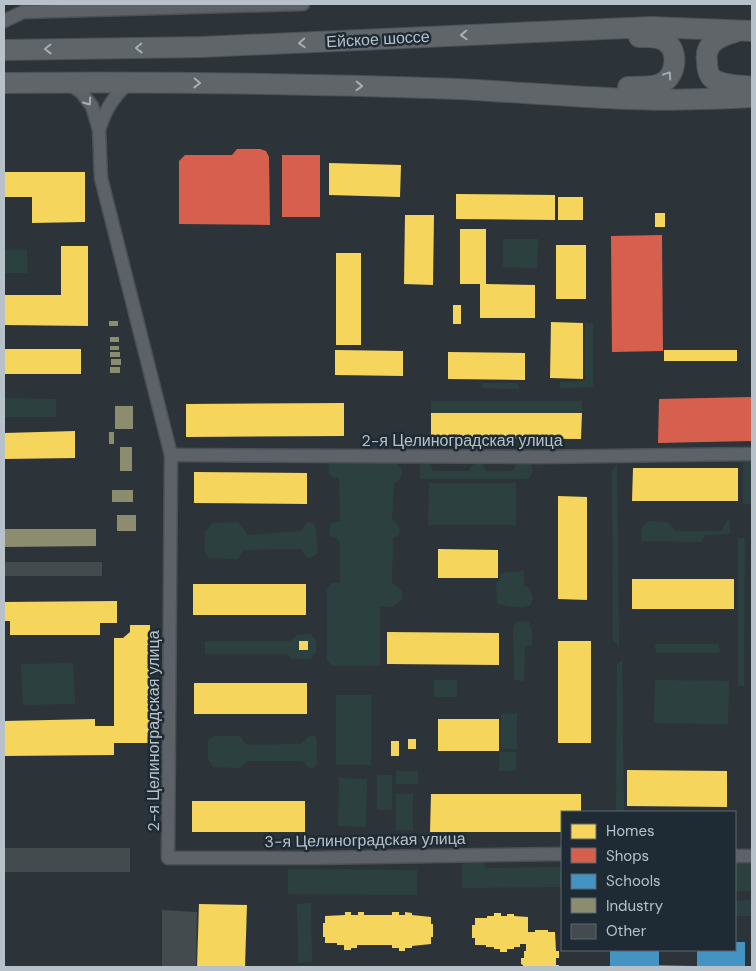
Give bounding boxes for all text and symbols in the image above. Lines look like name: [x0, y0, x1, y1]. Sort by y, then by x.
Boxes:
street label: Ейское шоссе: [326, 26, 430, 52]
one-way arrow: [460, 29, 468, 40]
one-way arrow: [298, 37, 306, 48]
one-way arrow: [135, 43, 143, 53]
one-way arrow: [44, 44, 52, 55]
one-way arrow: [662, 71, 671, 81]
one-way arrow: [193, 77, 201, 88]
one-way arrow: [356, 81, 363, 91]
one-way arrow: [82, 96, 91, 106]
street label: 2-я Целиноградская улица: [361, 430, 563, 451]
street label: 2-я Целиноградская улица: [143, 630, 164, 832]
legend: [561, 811, 736, 951]
text: Homes: [606, 821, 655, 841]
street label: 3-я Целиноградская улица: [264, 828, 466, 852]
text: Shops: [606, 846, 649, 866]
text: Schools: [606, 871, 661, 891]
text: Industry: [606, 896, 664, 916]
text: Other: [606, 921, 647, 941]

